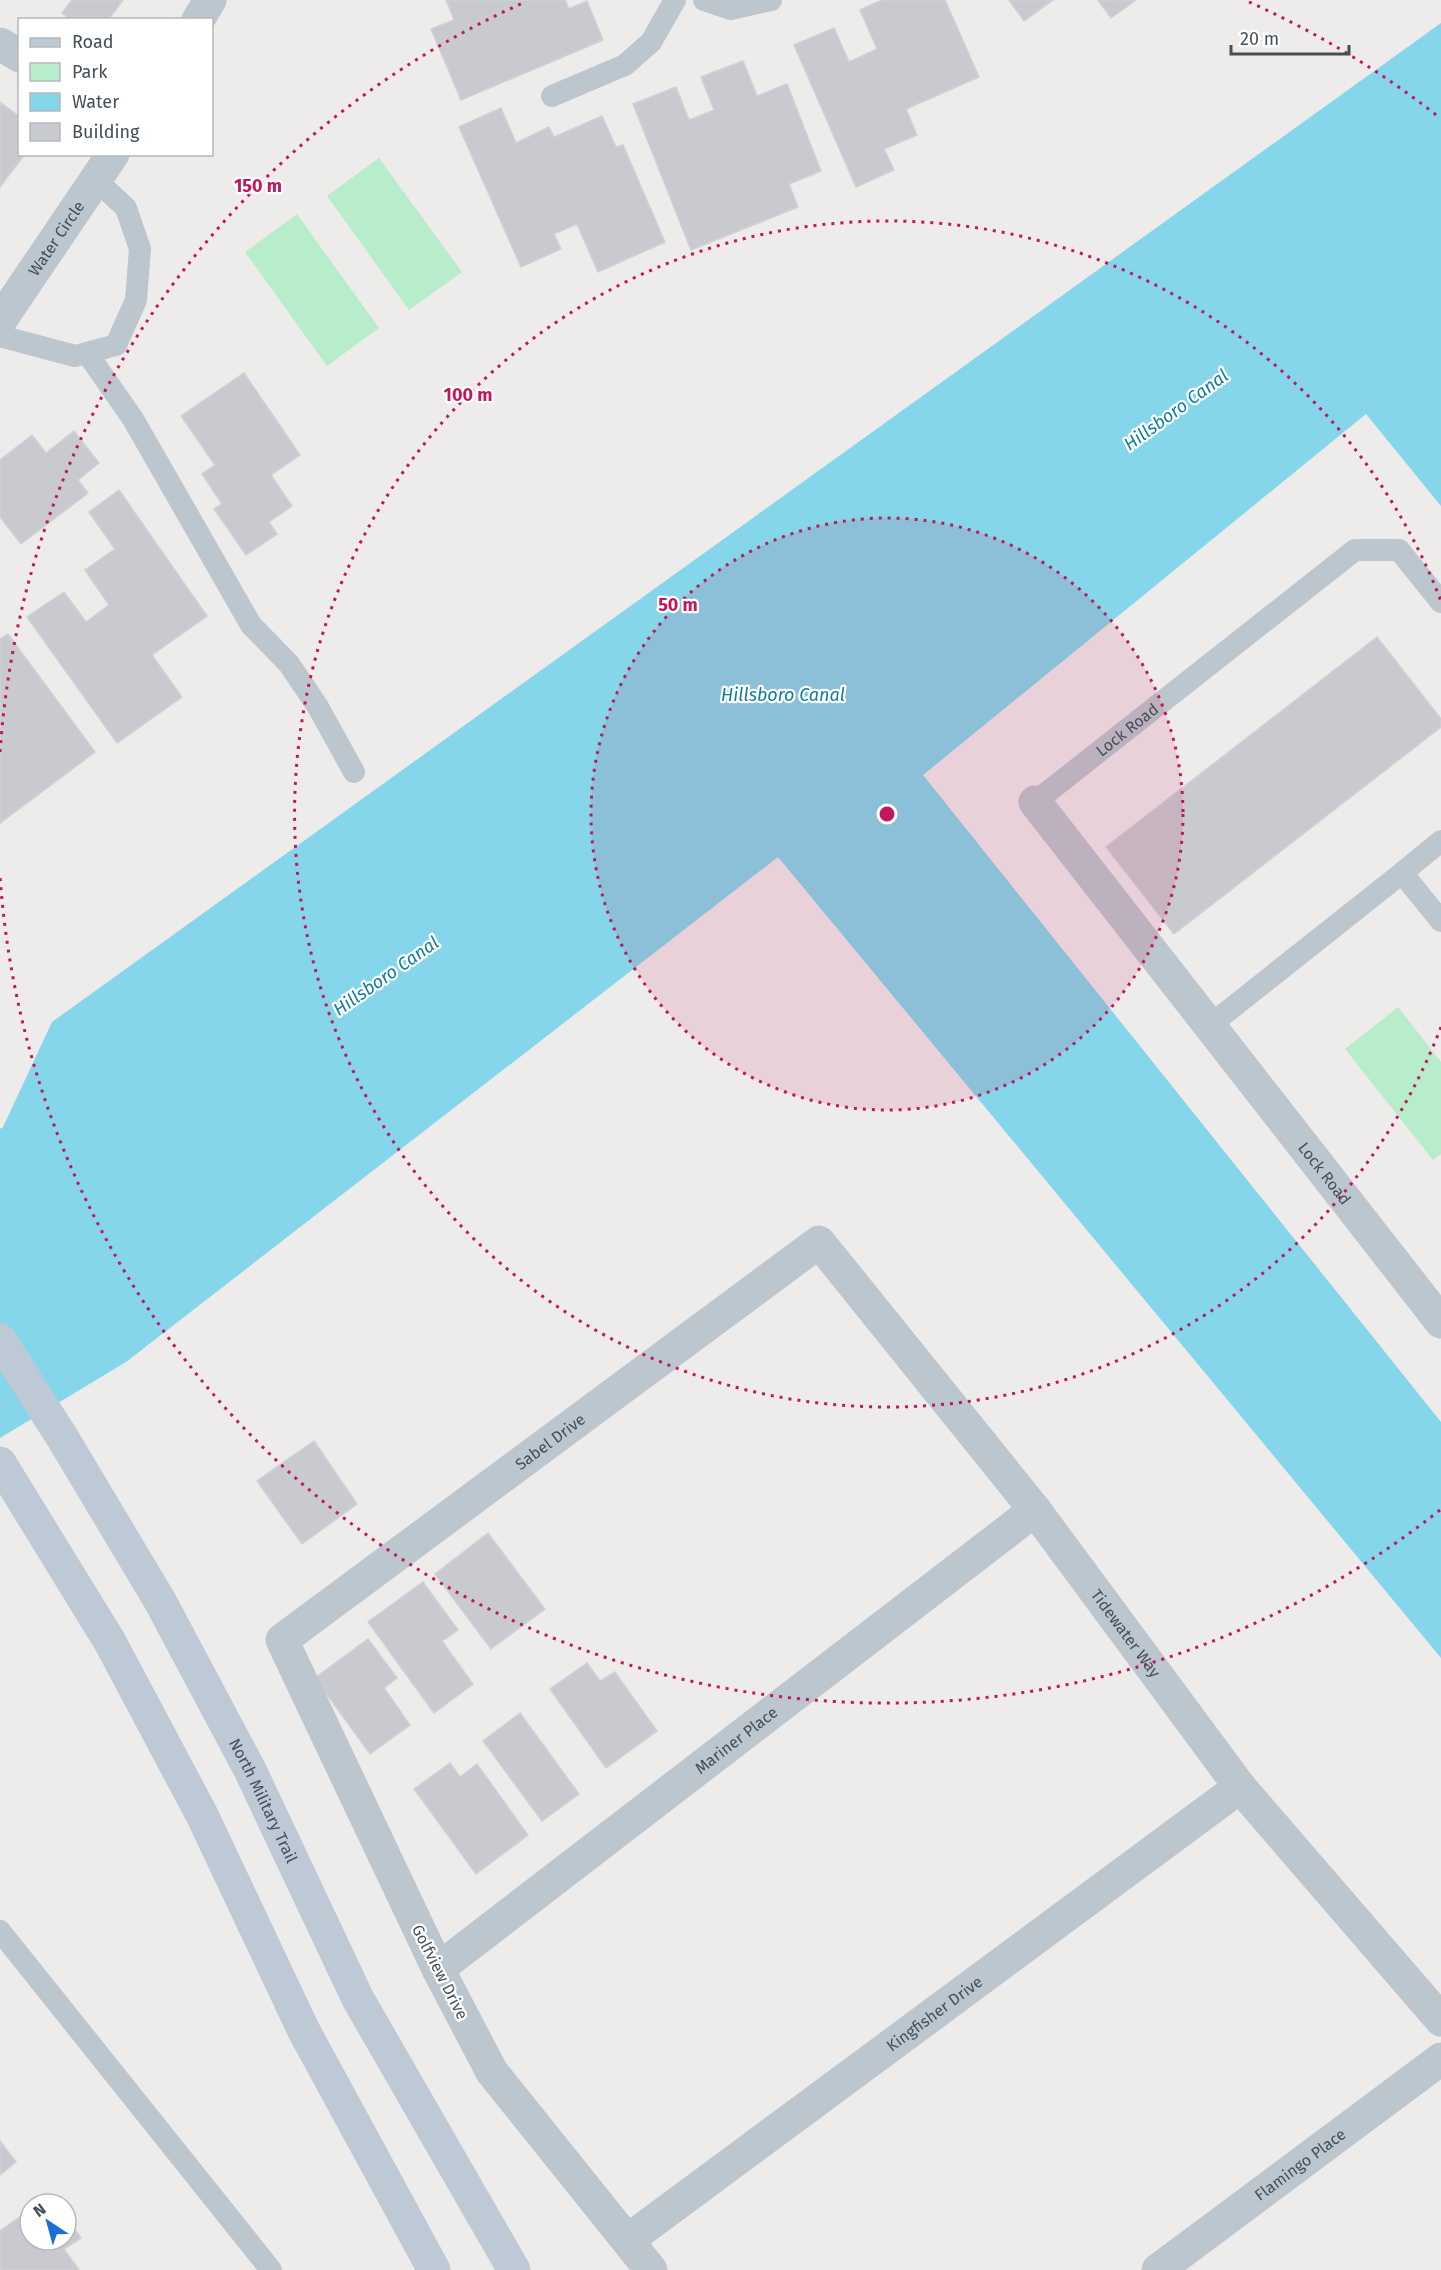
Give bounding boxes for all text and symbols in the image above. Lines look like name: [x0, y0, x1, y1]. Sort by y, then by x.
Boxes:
legend: [18, 18, 213, 156]
scale bar: [1231, 18, 1350, 56]
text: 20 m: [1240, 28, 1279, 50]
text: Road: [72, 31, 114, 53]
text: Park: [72, 61, 108, 83]
text: Water: [72, 91, 119, 113]
text: Building: [72, 121, 140, 143]
text: 150 m: [234, 175, 282, 197]
street label: Water Circle: [24, 197, 88, 279]
water label: Hillsboro Canal: [1119, 365, 1233, 455]
text: 100 m: [444, 384, 492, 406]
text: 50 m: [658, 594, 698, 616]
water label: Hillsboro Canal: [721, 684, 845, 706]
street label: Lock Road: [1092, 699, 1162, 760]
centre of rings: [877, 804, 897, 824]
water label: Hillsboro Canal: [329, 931, 443, 1021]
street label: Lock Road: [1295, 1138, 1355, 1208]
street label: Sabel Drive: [511, 1409, 589, 1473]
street label: Tidewater Way: [1087, 1585, 1165, 1681]
street label: Mariner Place: [691, 1702, 781, 1778]
street label: North Military Trail: [225, 1735, 302, 1866]
street label: Golfview Drive: [408, 1921, 472, 2023]
street label: Kingfisher Drive: [883, 1972, 986, 2055]
street label: Flamingo Place: [1251, 2124, 1349, 2204]
north arrow: [18, 2192, 78, 2252]
text: N: [30, 2199, 49, 2221]

